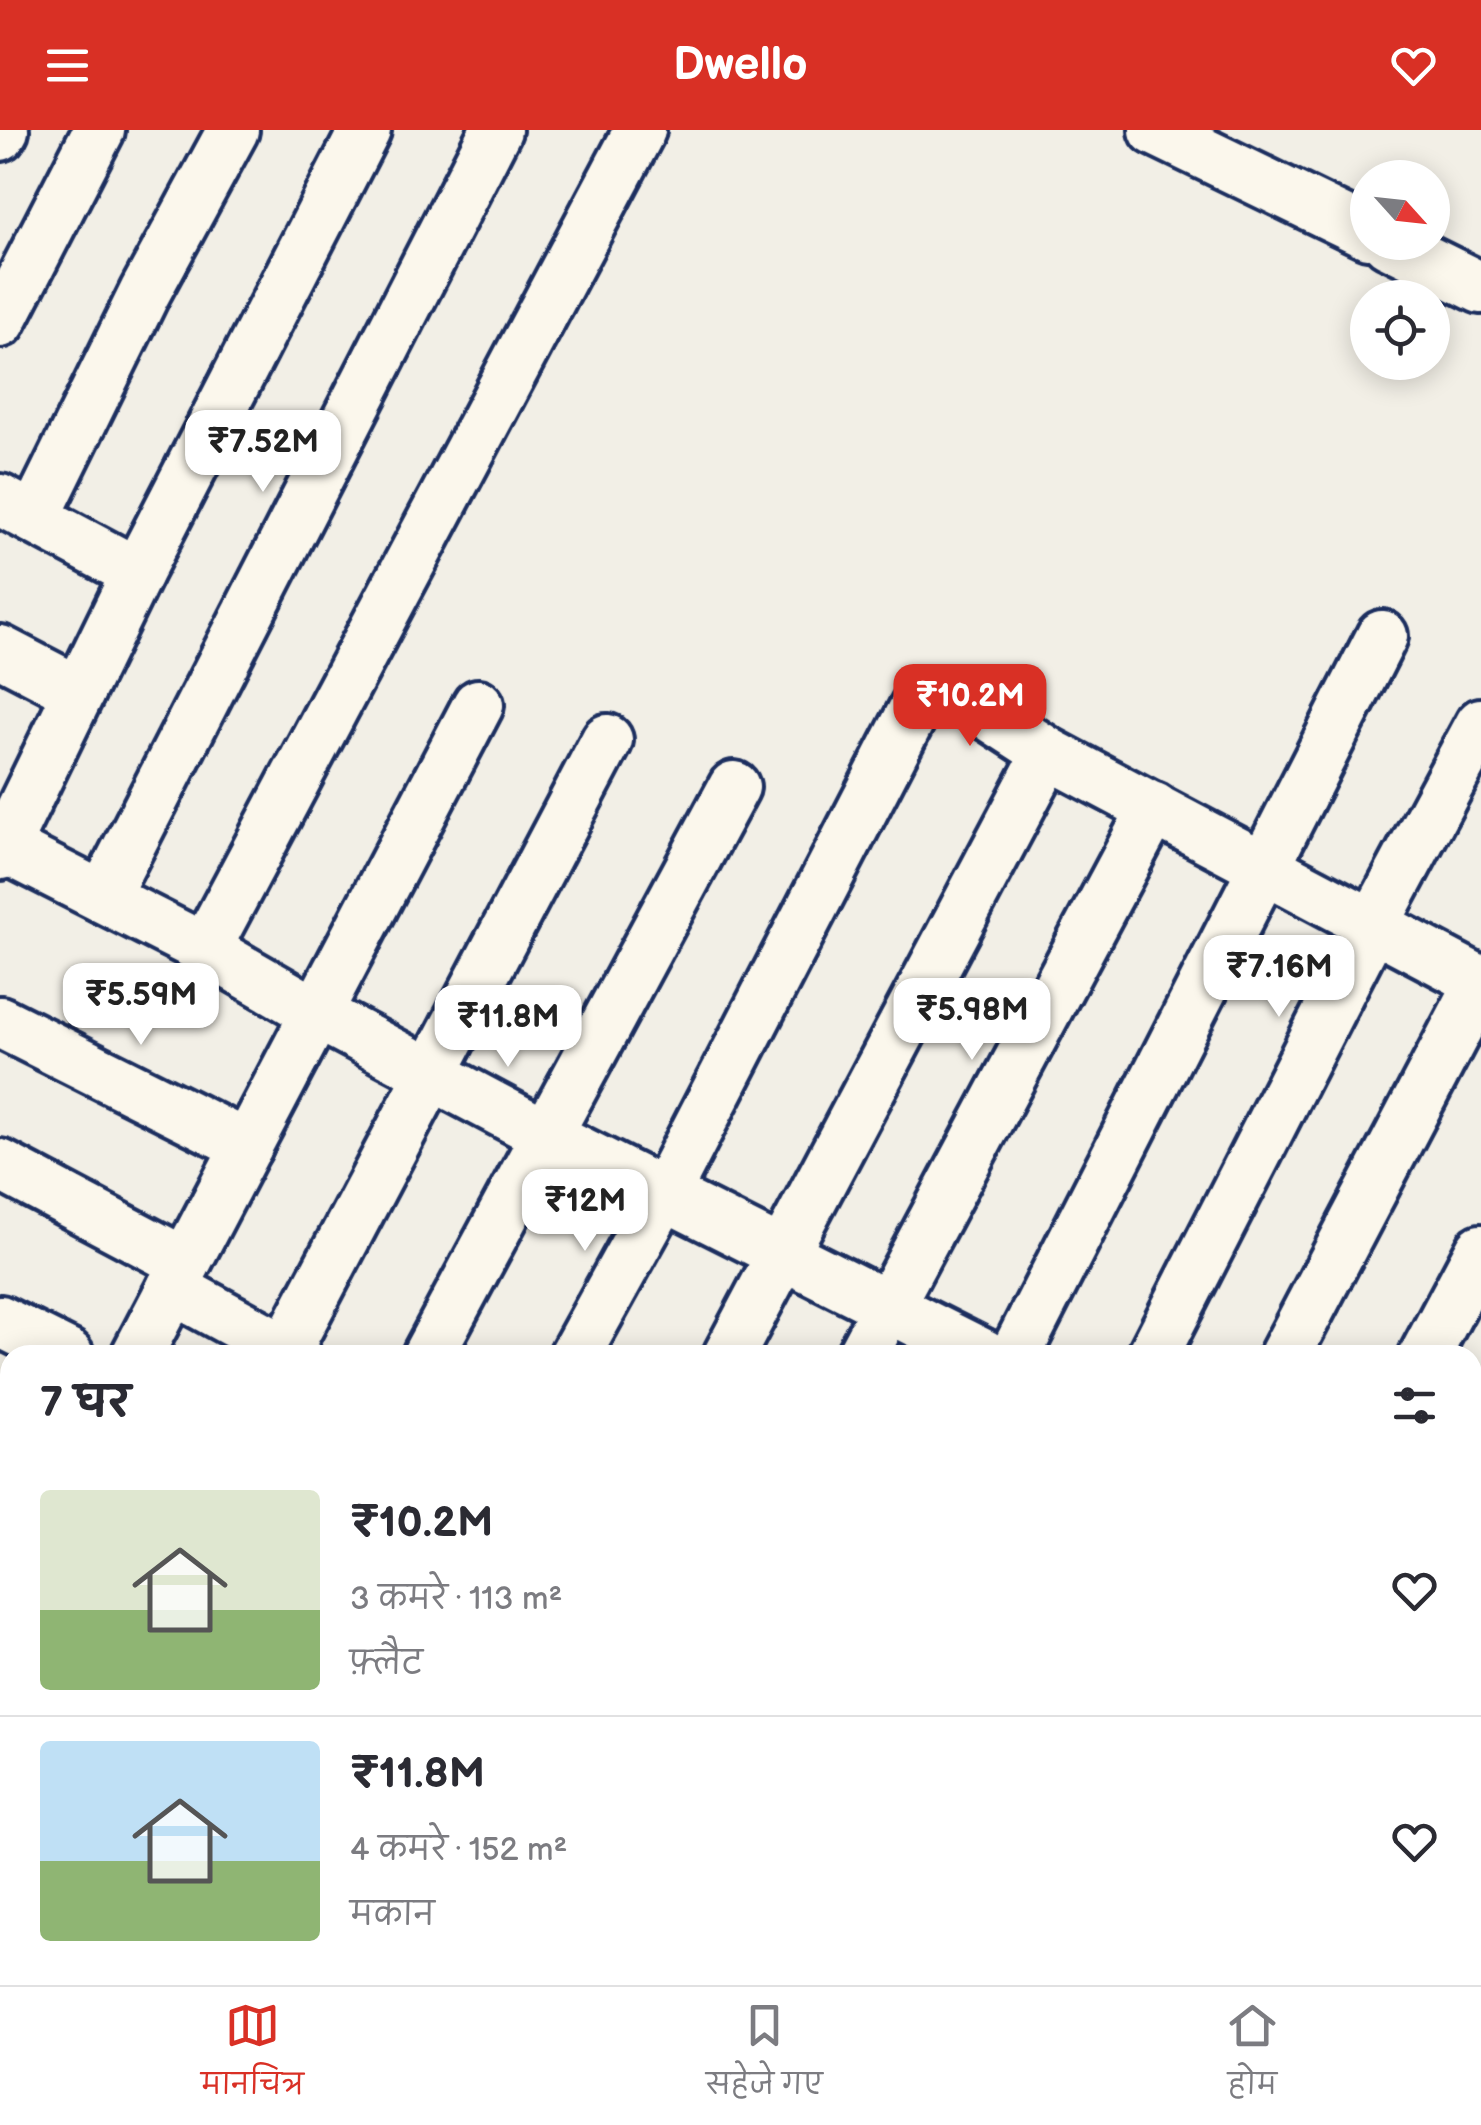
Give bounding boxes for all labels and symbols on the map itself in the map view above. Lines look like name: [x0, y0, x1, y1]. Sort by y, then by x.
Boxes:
north arrow: [1350, 160, 1450, 260]
pin: ₹7.52M: [182, 410, 344, 495]
pin: ₹10.2M: [889, 664, 1051, 749]
pin: ₹7.16M: [1198, 935, 1360, 1020]
pin: ₹5.59M: [60, 963, 222, 1048]
pin: ₹5.98M: [891, 978, 1053, 1063]
pin: ₹11.8M: [427, 985, 589, 1070]
pin: ₹12M: [526, 1169, 644, 1254]

